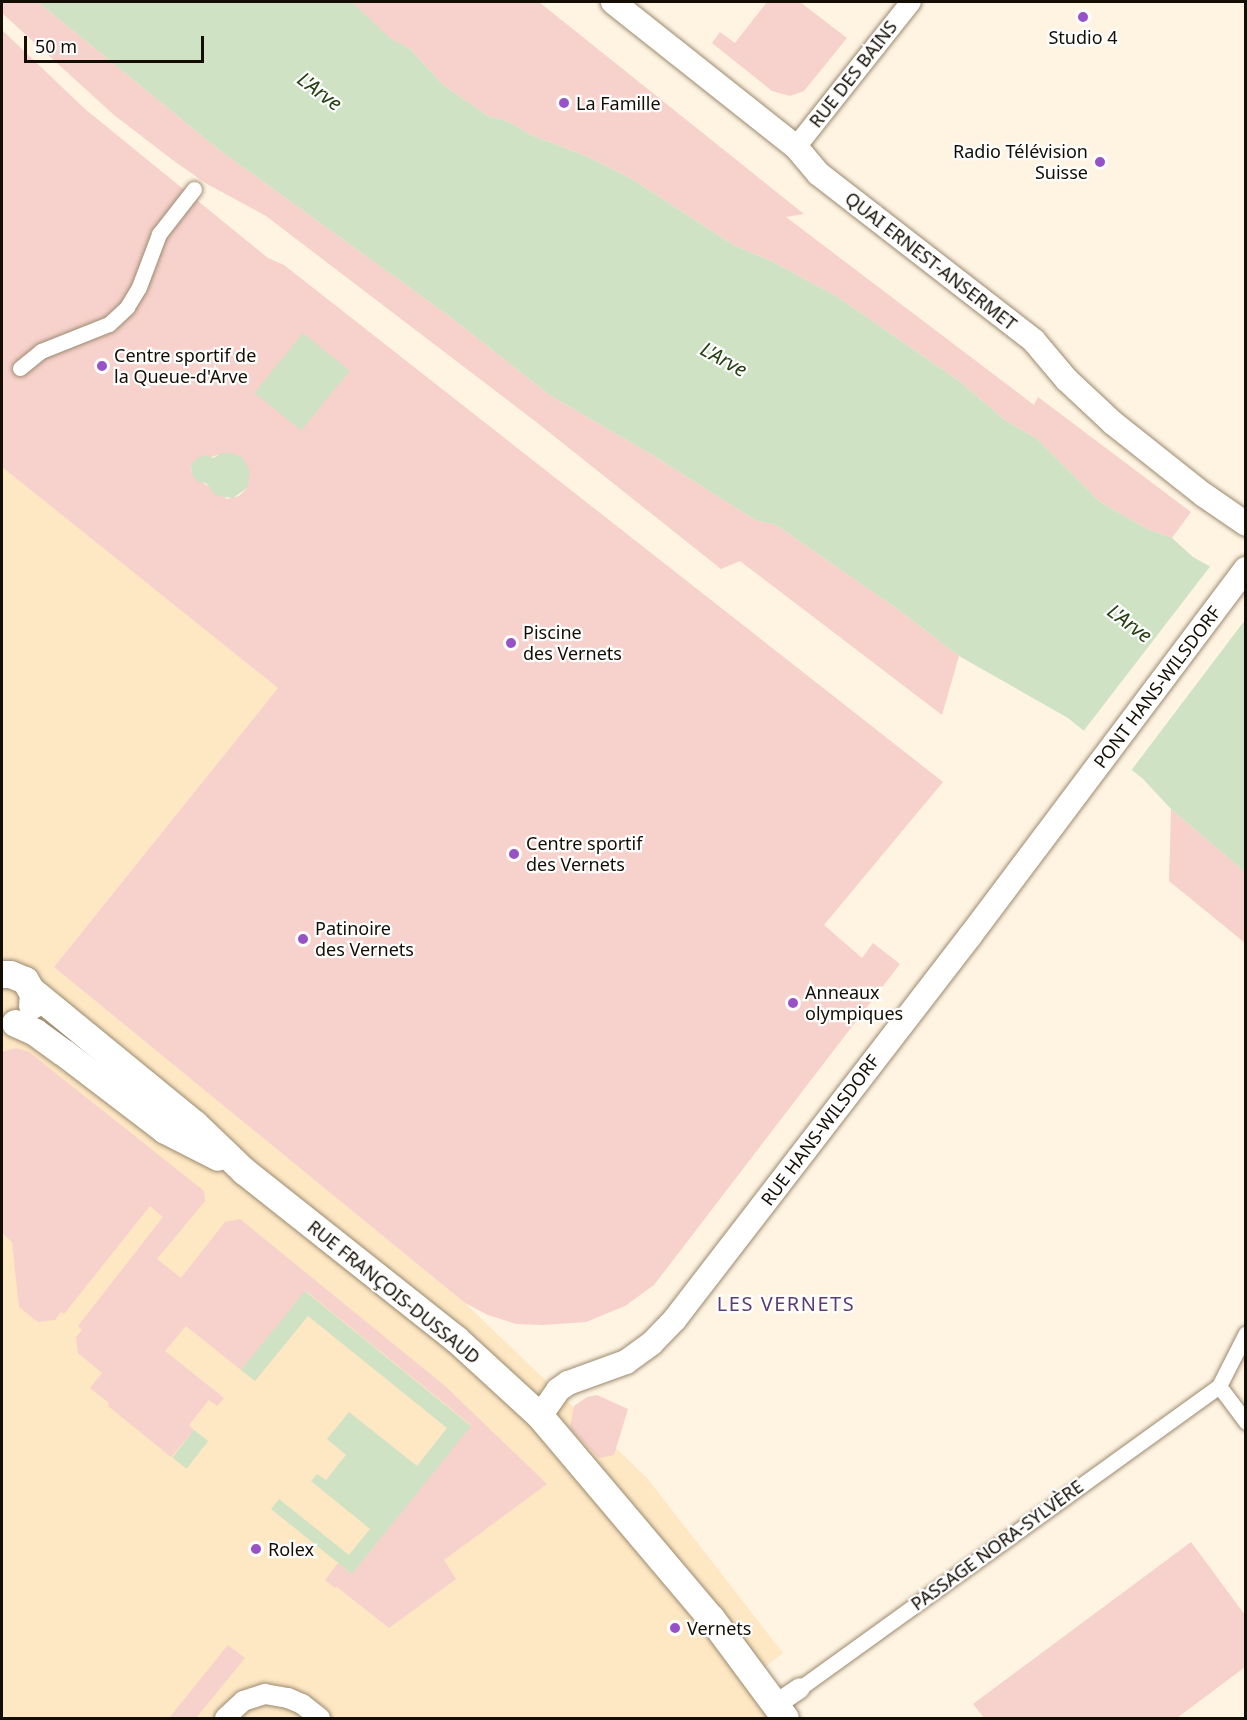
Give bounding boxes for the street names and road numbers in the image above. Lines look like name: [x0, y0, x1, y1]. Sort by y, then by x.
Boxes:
street label: RUE DES BAINS: [805, 16, 901, 132]
street label: QUAI ERNEST-ANSERMET: [841, 187, 1021, 335]
street label: PONT HANS-WILSDORF: [1089, 602, 1225, 772]
street label: RUE HANS-WILSDORF: [756, 1050, 884, 1210]
street label: RUE FRANÇOIS-DUSSAUD: [303, 1216, 485, 1368]
street label: PASSAGE NORA-SYLVÈRE: [907, 1475, 1087, 1615]

